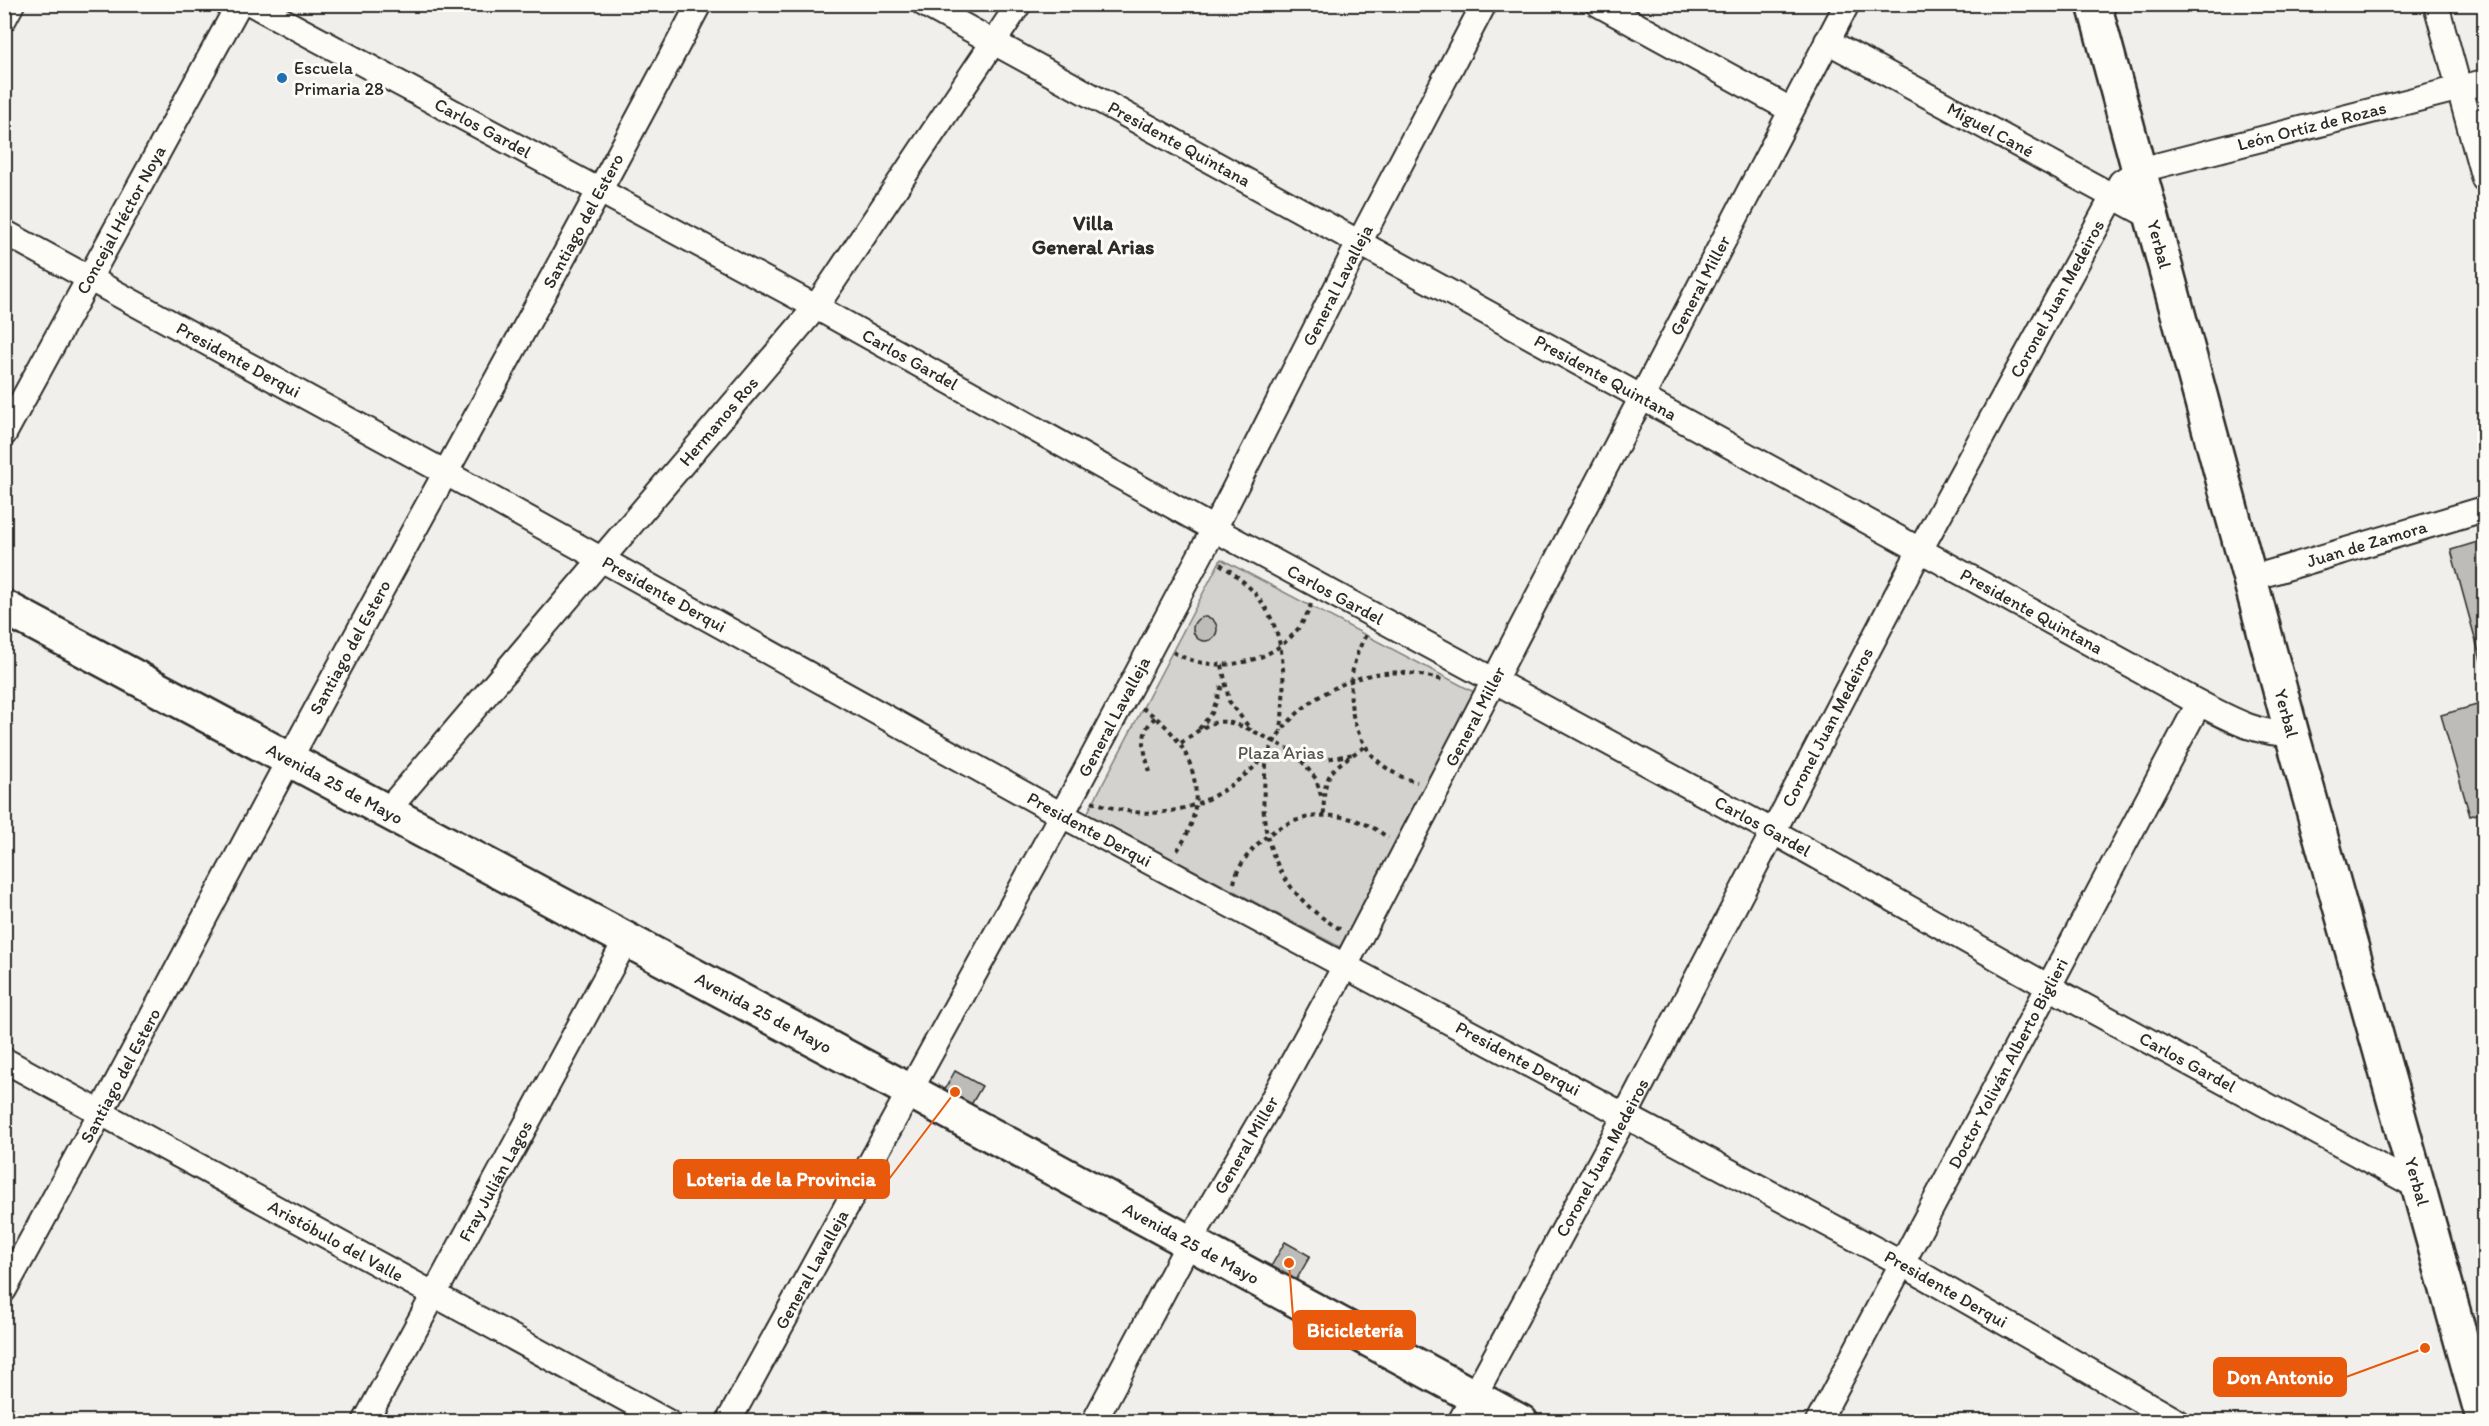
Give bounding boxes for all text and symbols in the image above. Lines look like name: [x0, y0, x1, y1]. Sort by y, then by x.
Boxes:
place label: Escuela Primaria 28: [294, 57, 384, 100]
marker: Escuela Primaria 28: [275, 71, 289, 85]
street label: Carlos Gardel: [431, 93, 535, 163]
street label: Presidente Quintana: [1104, 96, 1254, 192]
street label: León Ortíz de Rozas: [2235, 96, 2389, 156]
street label: Miguel Cané: [1943, 97, 2038, 162]
street label: Concejal Héctor Noya: [71, 141, 171, 298]
street label: Santiago del Estero: [538, 150, 629, 292]
district label: Villa General Arias: [1032, 210, 1154, 259]
street label: Coronel Juan Medeiros: [2005, 216, 2109, 382]
street label: Yerbal: [2142, 218, 2176, 271]
street label: General Lavalleja: [1298, 220, 1378, 350]
street label: General Miller: [1665, 231, 1736, 339]
street label: Presidente Derqui: [172, 317, 304, 403]
street label: Carlos Gardel: [858, 324, 962, 395]
street label: Presidente Quintana: [1530, 330, 1680, 425]
street label: Hermanos Ros: [674, 372, 763, 471]
street label: Juan de Zamora: [2304, 515, 2430, 572]
street label: Presidente Derqui: [598, 551, 730, 637]
street label: Carlos Gardel: [1283, 560, 1388, 630]
street label: Presidente Quintana: [1956, 563, 2107, 659]
street label: Santiago del Estero: [305, 576, 396, 718]
street label: Coronel Juan Medeiros: [1777, 644, 1878, 811]
street label: General Lavalleja: [1073, 652, 1155, 781]
street label: General Miller: [1440, 662, 1511, 770]
street label: Yerbal: [2269, 687, 2303, 740]
street label: Avenida 25 de Mayo: [263, 738, 407, 829]
park label: Plaza Arias: [1238, 742, 1324, 764]
street label: Presidente Derqui: [1023, 787, 1155, 872]
street label: Carlos Gardel: [1711, 791, 1815, 862]
street label: Doctor Yoliván Alberto Biglieri: [1943, 954, 2073, 1172]
street label: Avenida 25 de Mayo: [691, 967, 836, 1058]
street label: Santiago del Estero: [75, 1004, 166, 1147]
street label: Presidente Derqui: [1452, 1016, 1584, 1101]
street label: Carlos Gardel: [2135, 1027, 2240, 1097]
street label: Coronel Juan Medeiros: [1551, 1075, 1654, 1241]
street label: General Miller: [1209, 1092, 1284, 1198]
street label: Fray Julián Lagos: [454, 1117, 537, 1245]
street label: Yerbal: [2400, 1155, 2434, 1208]
callout: Loteria de la Provincia: [674, 1160, 889, 1198]
text: Loteria de la Provincia: [686, 1167, 876, 1191]
street label: Aristóbulo del Valle: [264, 1195, 407, 1287]
street label: Avenida 25 de Mayo: [1119, 1198, 1263, 1289]
street label: General Lavalleja: [770, 1205, 854, 1333]
street label: Presidente Derqui: [1881, 1245, 2011, 1333]
callout: Bicicletería: [1294, 1311, 1415, 1349]
text: Bicicletería: [1307, 1318, 1403, 1342]
callout: Don Antonio: [2214, 1358, 2346, 1396]
text: Don Antonio: [2226, 1365, 2334, 1389]

